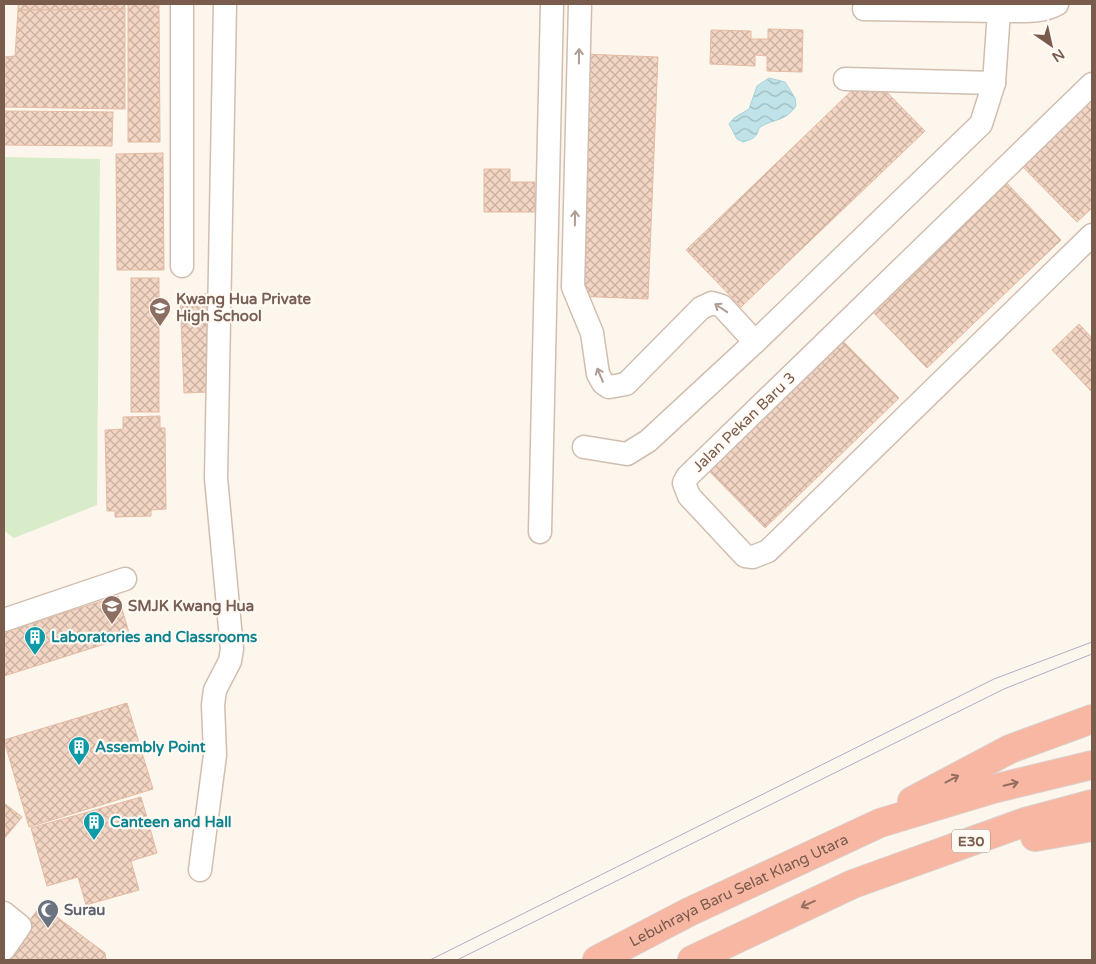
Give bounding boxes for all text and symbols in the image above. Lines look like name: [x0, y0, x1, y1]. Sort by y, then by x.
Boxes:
north arrow: [1026, 20, 1076, 70]
text: N: [1049, 45, 1067, 66]
one-way arrow: [574, 48, 583, 64]
one-way arrow: [570, 210, 579, 226]
place label: Kwang Hua Private High School: [176, 290, 312, 326]
school or university icon: Kwang Hua Private High School: [148, 296, 172, 327]
one-way arrow: [714, 303, 728, 313]
one-way arrow: [595, 368, 605, 383]
street label: Jalan Pekan Baru 3: [689, 368, 799, 476]
school or university icon: SMJK Kwang Hua: [100, 594, 124, 625]
place label: SMJK Kwang Hua: [128, 597, 254, 616]
building icon: Laboratories and Classrooms: [23, 625, 47, 656]
place label: Laboratories and Classrooms: [51, 628, 257, 646]
building icon: Assembly Point: [67, 735, 91, 766]
place label: Assembly Point: [95, 738, 206, 757]
one-way arrow: [944, 774, 958, 784]
one-way arrow: [1002, 779, 1018, 788]
building icon: Canteen and Hall: [82, 810, 106, 841]
place label: Canteen and Hall: [110, 813, 232, 831]
road number: E30: [952, 829, 990, 852]
street label: Lebuhraya Baru Selat Klang Utara: [626, 830, 851, 951]
mosque icon: Surau: [36, 898, 60, 929]
one-way arrow: [801, 900, 816, 909]
place label: Surau: [64, 901, 106, 919]

